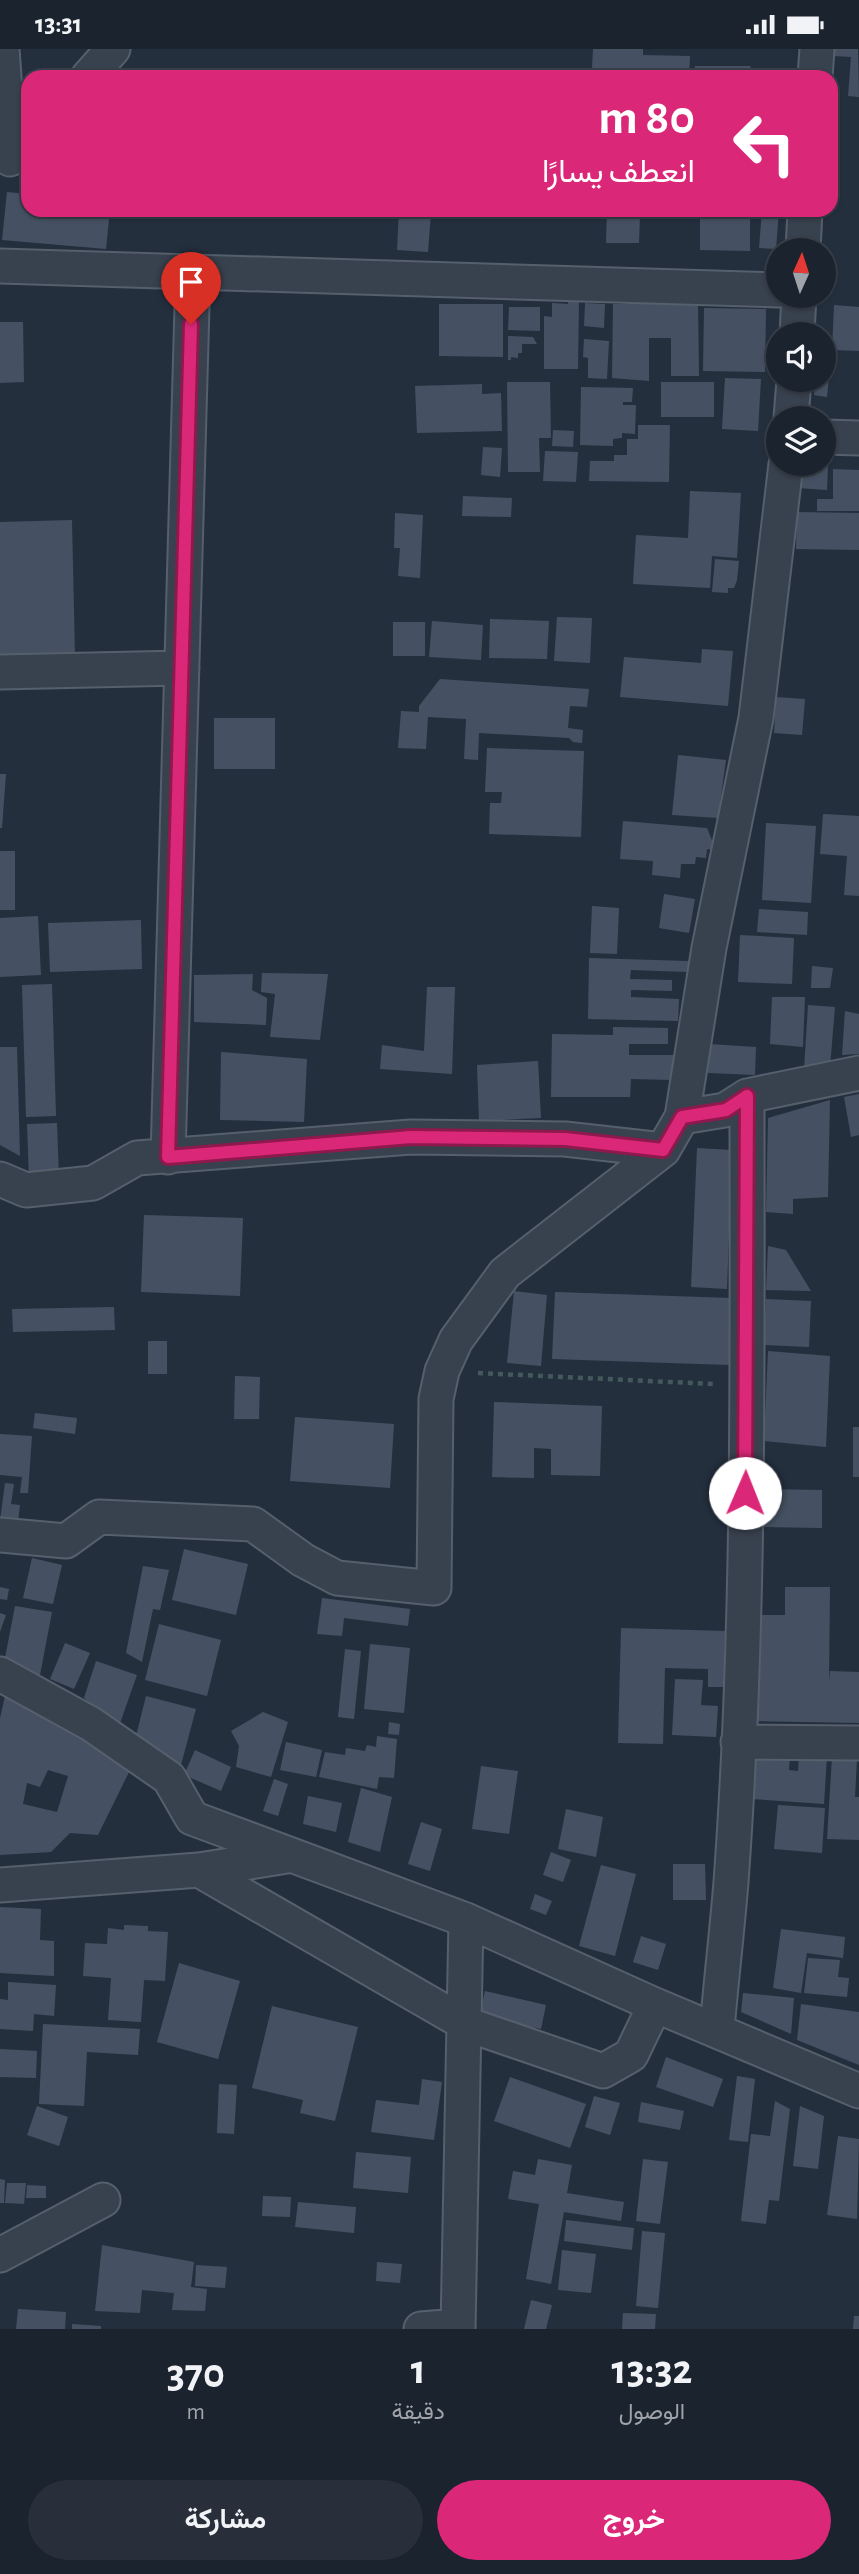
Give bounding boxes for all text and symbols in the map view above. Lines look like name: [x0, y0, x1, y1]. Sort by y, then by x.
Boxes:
text: 13:31: [35, 11, 82, 37]
text: 80 m: [598, 94, 695, 143]
icon: left: [719, 98, 810, 189]
text: انعطف يسارًا: [542, 156, 695, 188]
north arrow: [766, 238, 836, 308]
map controls: [766, 238, 836, 476]
pin: [161, 252, 221, 324]
icon: arrive: [172, 263, 210, 301]
button: sound: [766, 322, 836, 392]
button: layers: [766, 406, 836, 476]
position arrow: [708, 1456, 782, 1530]
text: 1: [411, 2349, 426, 2391]
text: 13:32: [612, 2349, 692, 2391]
text: 370: [167, 2353, 225, 2395]
text: m: [187, 2401, 205, 2424]
text: دقيقة: [392, 2401, 445, 2424]
text: الوصول: [619, 2401, 685, 2424]
button: مشاركة: [28, 2480, 423, 2560]
button: خروج: [437, 2480, 831, 2560]

